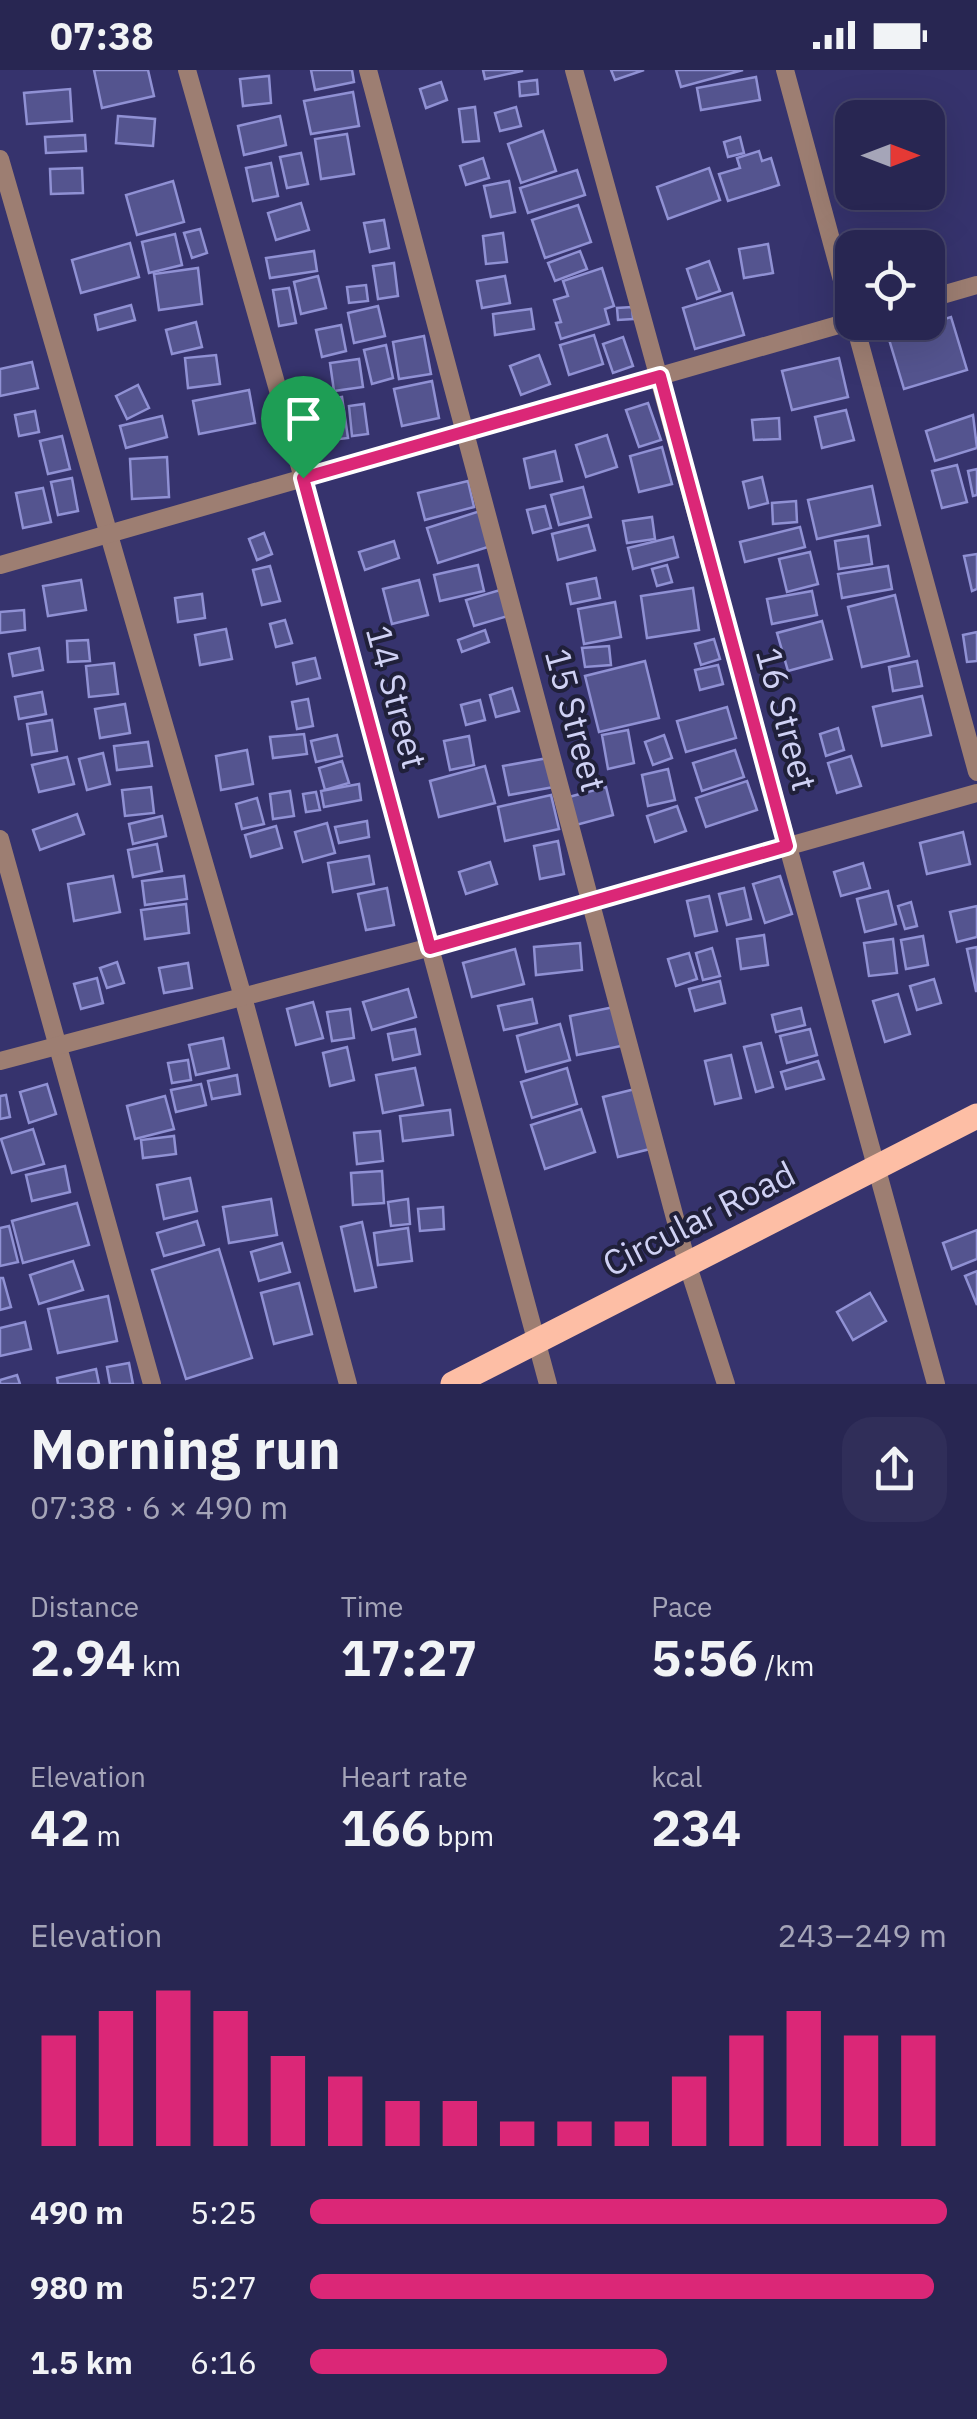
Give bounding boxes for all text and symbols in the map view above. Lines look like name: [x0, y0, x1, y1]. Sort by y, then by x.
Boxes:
text: 07:38: [50, 11, 154, 60]
north arrow: [835, 100, 945, 210]
map controls: [835, 100, 945, 340]
button: locate: [835, 230, 945, 340]
pin: [261, 376, 346, 479]
icon: arrive: [276, 391, 331, 446]
street label: 14 Street: [356, 620, 438, 773]
street label: 16 Street: [746, 642, 828, 795]
street label: 15 Street: [535, 643, 617, 796]
street label: Circular Road: [594, 1150, 803, 1286]
text: Morning run: [30, 1413, 341, 1484]
button: share: [842, 1417, 947, 1522]
text: 07:38 · 6 × 490 m: [30, 1486, 288, 1528]
text: Distance: [30, 1588, 139, 1625]
text: Time: [341, 1588, 404, 1625]
text: Pace: [651, 1588, 712, 1625]
text: 2.94: [30, 1625, 136, 1690]
text: 17:27: [341, 1625, 477, 1690]
text: 5:56: [651, 1625, 758, 1690]
text: km: [136, 1647, 181, 1684]
text: /km: [758, 1647, 814, 1684]
text: Elevation: [30, 1758, 146, 1795]
text: Heart rate: [341, 1758, 468, 1795]
text: kcal: [651, 1758, 702, 1795]
text: 42: [30, 1795, 90, 1860]
text: 166: [341, 1795, 431, 1860]
text: 234: [651, 1795, 741, 1860]
text: m: [90, 1817, 121, 1854]
text: bpm: [431, 1817, 494, 1854]
text: Elevation: [30, 1914, 163, 1956]
text: 243–249 m: [777, 1914, 947, 1956]
text: 490 m: [30, 2191, 124, 2233]
text: 5:25: [190, 2191, 257, 2233]
text: 980 m: [30, 2266, 124, 2308]
text: 5:27: [190, 2266, 257, 2308]
text: 1.5 km: [30, 2341, 133, 2383]
text: 6:16: [190, 2341, 257, 2383]

